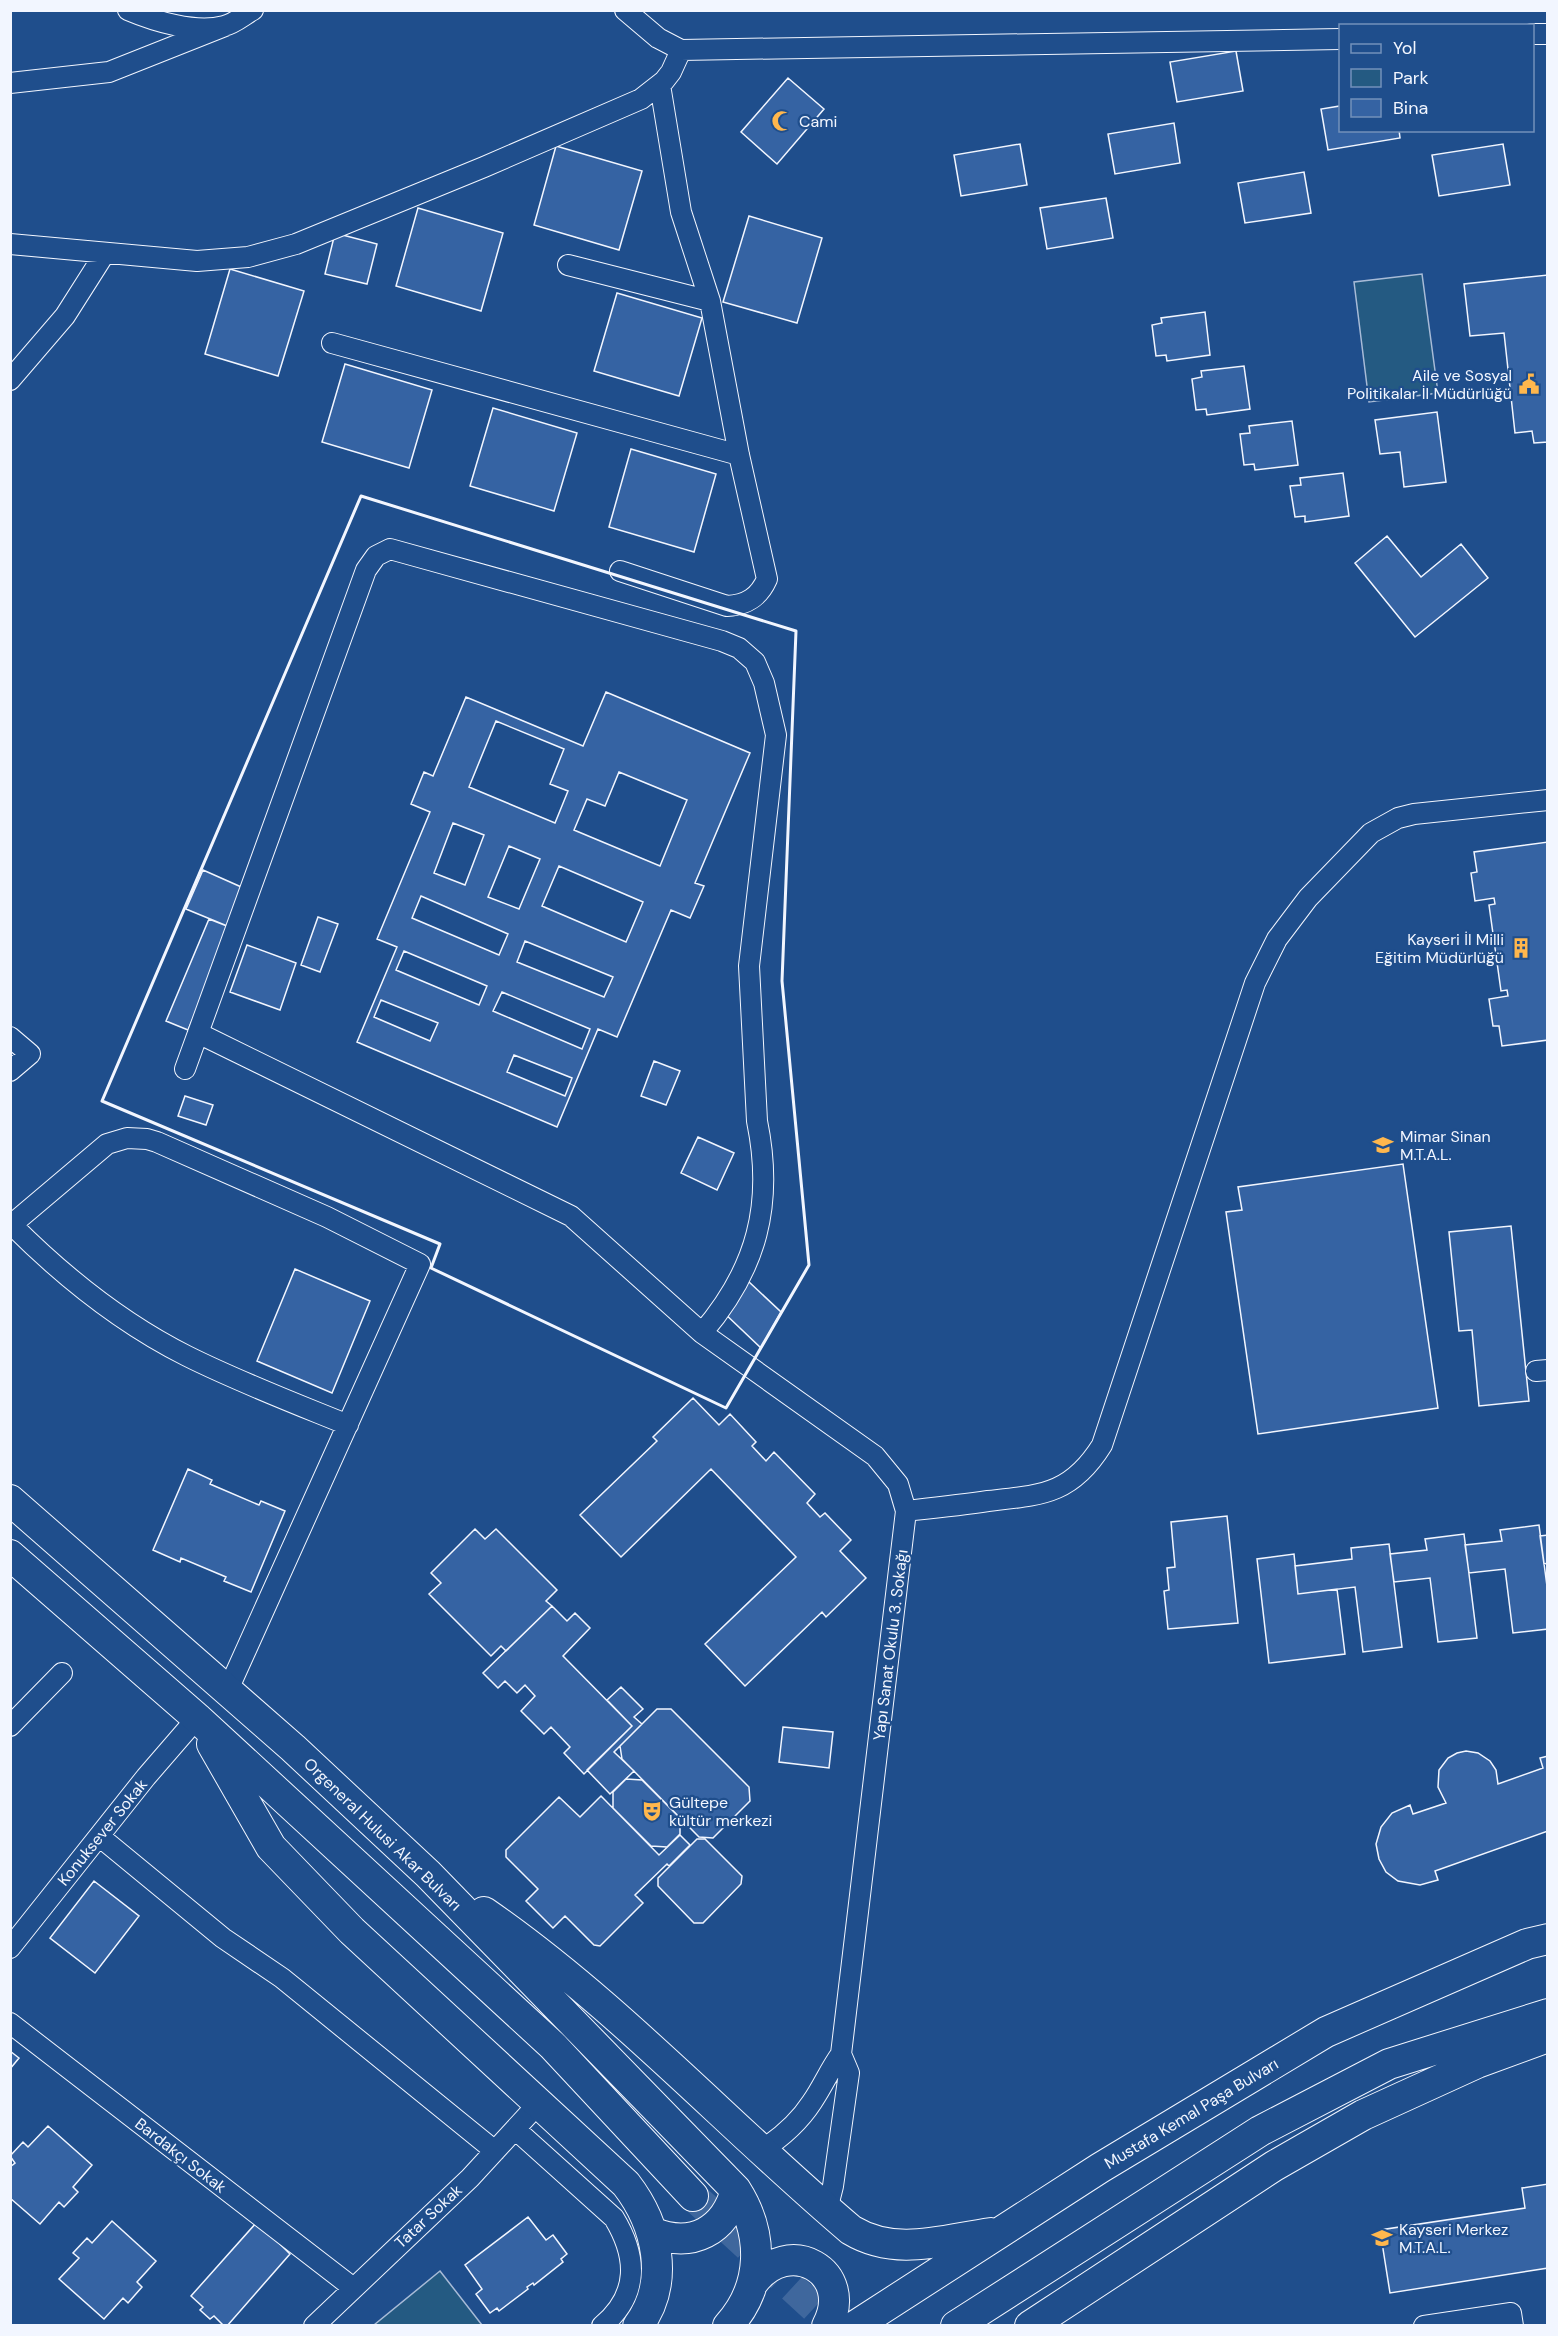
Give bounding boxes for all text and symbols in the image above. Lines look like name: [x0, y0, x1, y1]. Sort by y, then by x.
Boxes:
legend: [1339, 24, 1534, 132]
text: Yol: [1393, 36, 1417, 60]
text: Park: [1393, 66, 1429, 90]
text: Bina: [1393, 96, 1428, 120]
mosque icon: Cami: [770, 109, 794, 133]
place label: Cami: [799, 111, 837, 132]
place label: Aile ve Sosyal Politikalar İl Müdürlüğü: [1347, 365, 1512, 404]
public building icon: Aile ve Sosyal Politikalar İl Müdürlüğü: [1517, 372, 1541, 396]
place label: Kayseri İl Milli Eğitim Müdürlüğü: [1375, 929, 1504, 968]
building icon: Kayseri İl Milli Eğitim Müdürlüğü: [1509, 936, 1533, 960]
place label: Mimar Sinan M.T.A.L.: [1400, 1126, 1491, 1165]
school or university icon: Mimar Sinan M.T.A.L.: [1371, 1133, 1395, 1157]
street label: Yapı Sanat Okulu 3. Sokağı: [868, 1548, 913, 1742]
street label: Orgeneral Hulusi Akar Bulvarı: [299, 1753, 466, 1915]
street label: Konuksever Sokak: [53, 1774, 152, 1890]
place label: Gültepe kültür merkezi: [669, 1792, 772, 1831]
theatre icon: Gültepe kültür merkezi: [640, 1799, 664, 1823]
street label: Mustafa Kemal Paşa Bulvarı: [1100, 2053, 1282, 2174]
street label: Bardakçı Sokak: [131, 2113, 231, 2198]
street label: Tatar Sokak: [390, 2180, 467, 2253]
place label: Kayseri Merkez M.T.A.L.: [1399, 2219, 1508, 2258]
school or university icon: Kayseri Merkez M.T.A.L.: [1370, 2226, 1394, 2250]

